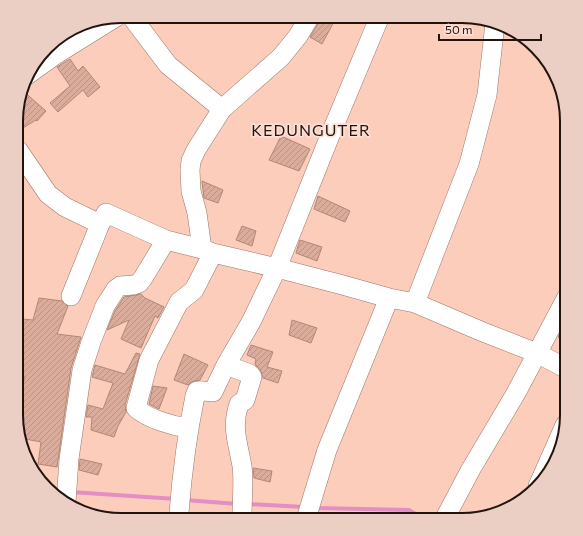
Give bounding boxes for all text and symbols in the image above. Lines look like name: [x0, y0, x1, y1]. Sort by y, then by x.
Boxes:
scale bar: [439, 16, 541, 42]
text: 50 m: [445, 22, 473, 36]
district label: KEDUNGUTER: [251, 120, 371, 139]

